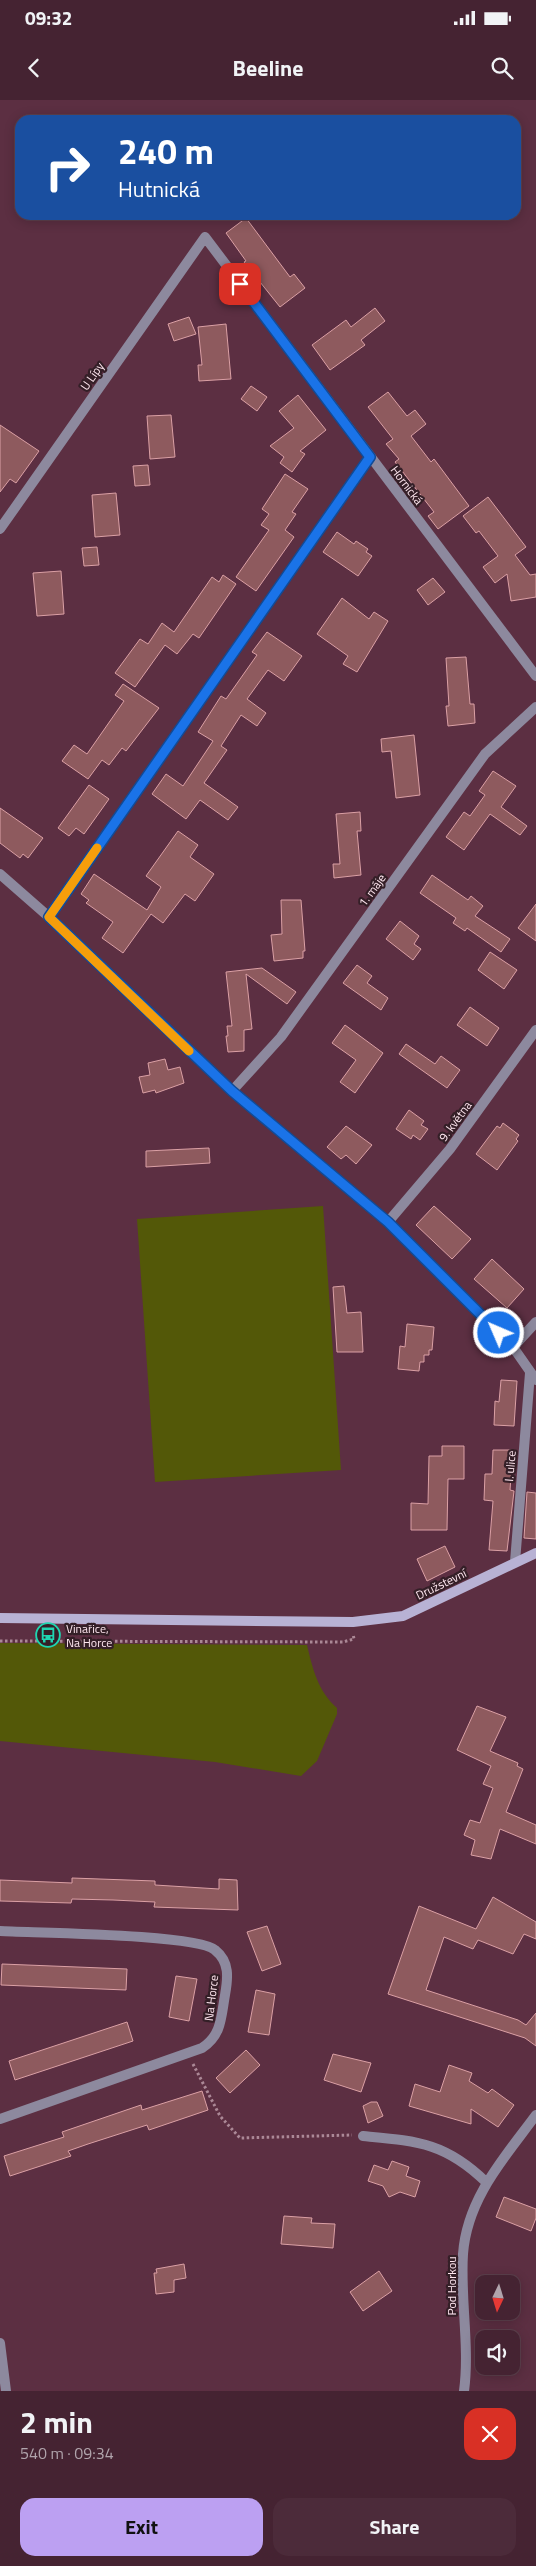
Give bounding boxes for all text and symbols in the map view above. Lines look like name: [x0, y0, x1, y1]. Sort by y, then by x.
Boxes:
text: 09:32: [25, 3, 72, 32]
text: Beeline: [233, 51, 303, 85]
icon: back: [20, 54, 48, 82]
icon: search: [488, 54, 516, 82]
text: 240 m: [118, 124, 214, 178]
icon: right: [35, 135, 100, 200]
text: Hutnická: [118, 172, 200, 206]
pin: [219, 263, 261, 305]
icon: arrive: [226, 270, 254, 298]
street label: U Lípy: [75, 358, 109, 394]
street label: Hornická: [386, 461, 428, 509]
street label: 1. máje: [354, 870, 390, 910]
street label: 9. května: [434, 1097, 476, 1145]
position arrow: [472, 1306, 524, 1358]
street label: I. ulice: [499, 1450, 521, 1482]
street label: Družstevní: [412, 1563, 471, 1604]
place label: Vinařice, Na Horce: [66, 1619, 112, 1652]
bus stop icon: Vinařice, Na Horce: [35, 1622, 61, 1648]
street label: Na Horce: [199, 1974, 223, 2022]
street label: Pod Horkou: [442, 2256, 461, 2316]
north arrow: [475, 2275, 520, 2320]
map controls: [475, 2275, 520, 2375]
button: sound: [475, 2330, 520, 2375]
text: 2 min: [20, 2399, 93, 2445]
button: close: [464, 2408, 516, 2460]
text: 540 m · 09:34: [20, 2441, 114, 2465]
button: Exit: [20, 2498, 263, 2556]
button: Share: [273, 2498, 516, 2556]

